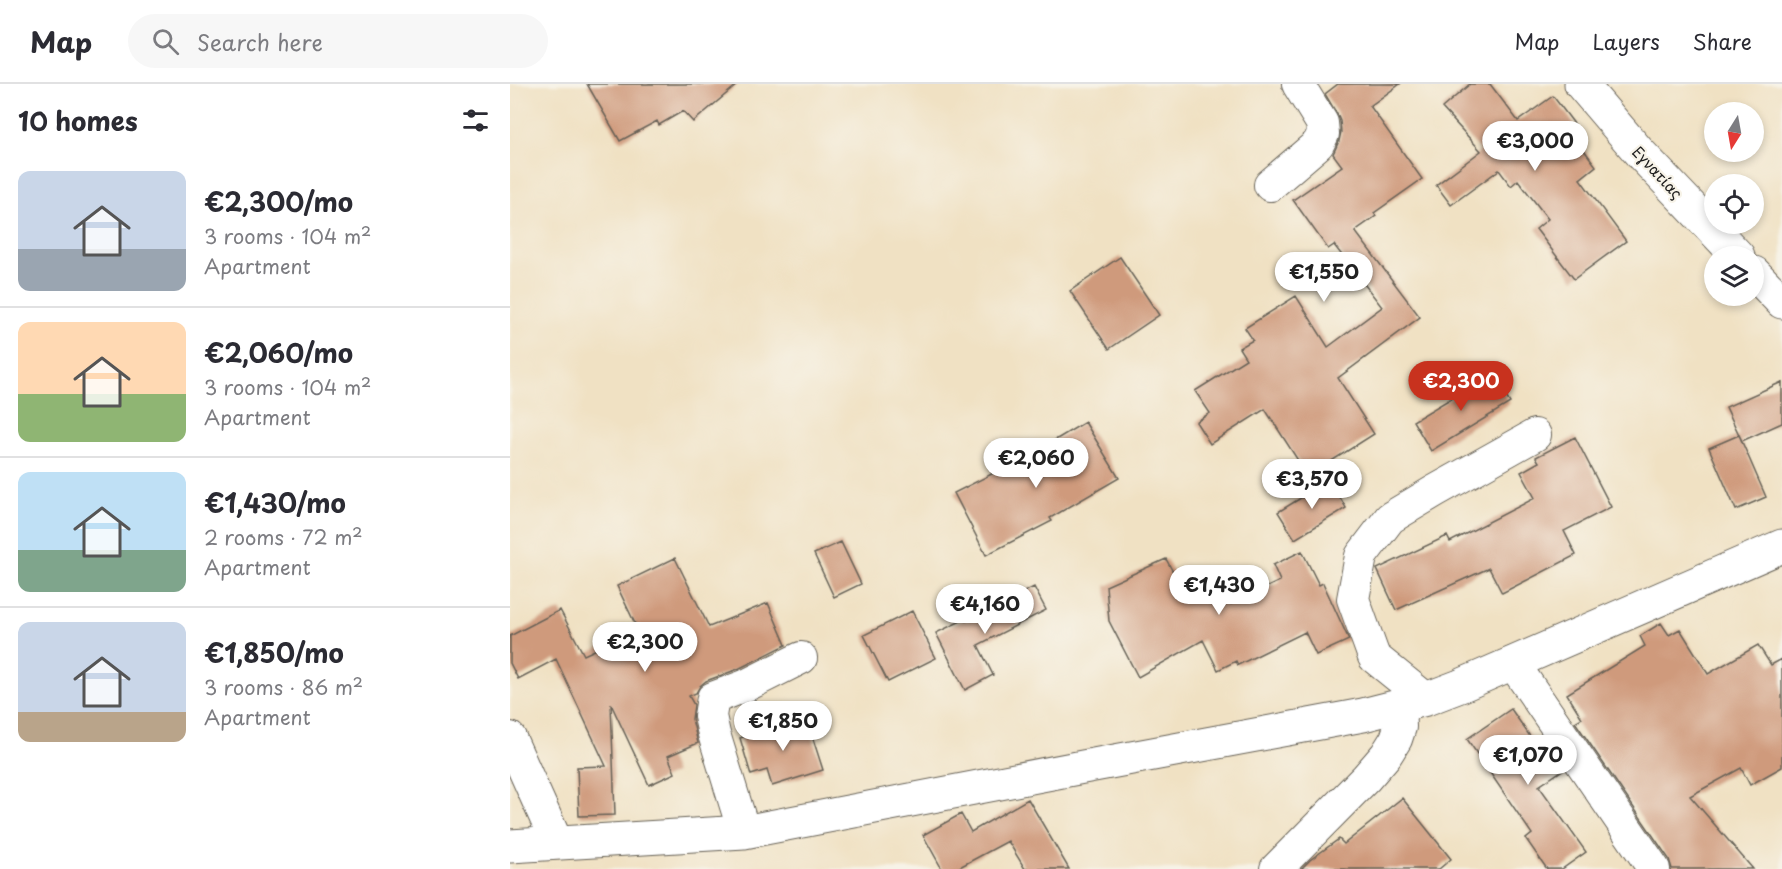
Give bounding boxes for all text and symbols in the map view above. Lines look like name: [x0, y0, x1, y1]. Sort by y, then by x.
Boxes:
search box: [128, 14, 548, 68]
text: Map: [30, 20, 92, 63]
icon: search: [149, 25, 182, 58]
text: Search here: [197, 25, 323, 58]
text: Map: [1515, 25, 1559, 57]
text: Layers: [1592, 25, 1660, 57]
text: Share: [1693, 25, 1752, 57]
text: 10 homes: [18, 101, 138, 140]
north arrow: [1704, 102, 1764, 162]
map controls: [1704, 102, 1764, 306]
icon: filters: [459, 104, 492, 137]
pin: €3,000: [1486, 121, 1584, 172]
text: €3,000: [1496, 125, 1574, 155]
street label: Εγνατίας: [1627, 140, 1689, 204]
button: locate: [1704, 174, 1764, 234]
text: €2,300/mo: [204, 182, 353, 221]
icon: home: [66, 195, 138, 267]
text: 3 rooms · 104 m²: [204, 221, 371, 251]
button: layers: [1704, 246, 1764, 306]
text: Apartment: [204, 251, 311, 281]
pin: €1,550: [1275, 252, 1373, 303]
text: €1,550: [1289, 256, 1359, 286]
text: €2,060/mo: [204, 333, 353, 372]
icon: home: [66, 346, 138, 418]
pin: €2,300: [1412, 361, 1510, 412]
text: €2,300: [1422, 365, 1500, 395]
text: 3 rooms · 104 m²: [204, 372, 371, 402]
text: Apartment: [204, 402, 311, 432]
pin: €2,060: [987, 438, 1085, 489]
text: €2,060: [997, 442, 1075, 472]
pin: €3,570: [1263, 459, 1361, 510]
text: €3,570: [1276, 463, 1348, 493]
text: €1,430/mo: [204, 483, 346, 522]
icon: home: [66, 496, 138, 568]
text: 2 rooms · 72 m²: [204, 522, 363, 552]
text: Apartment: [204, 552, 311, 582]
pin: €1,430: [1170, 565, 1268, 616]
text: €1,430: [1183, 569, 1255, 599]
pin: €4,160: [936, 584, 1034, 635]
text: €4,160: [950, 588, 1020, 618]
pin: €2,300: [596, 622, 694, 673]
text: €2,300: [606, 626, 684, 656]
text: €1,850/mo: [204, 633, 344, 672]
icon: home: [66, 646, 138, 718]
text: 3 rooms · 86 m²: [204, 672, 363, 702]
pin: €1,850: [734, 701, 832, 752]
text: Apartment: [204, 702, 311, 732]
text: €1,850: [748, 705, 818, 735]
pin: €1,070: [1479, 735, 1577, 786]
text: €1,070: [1493, 739, 1563, 769]

